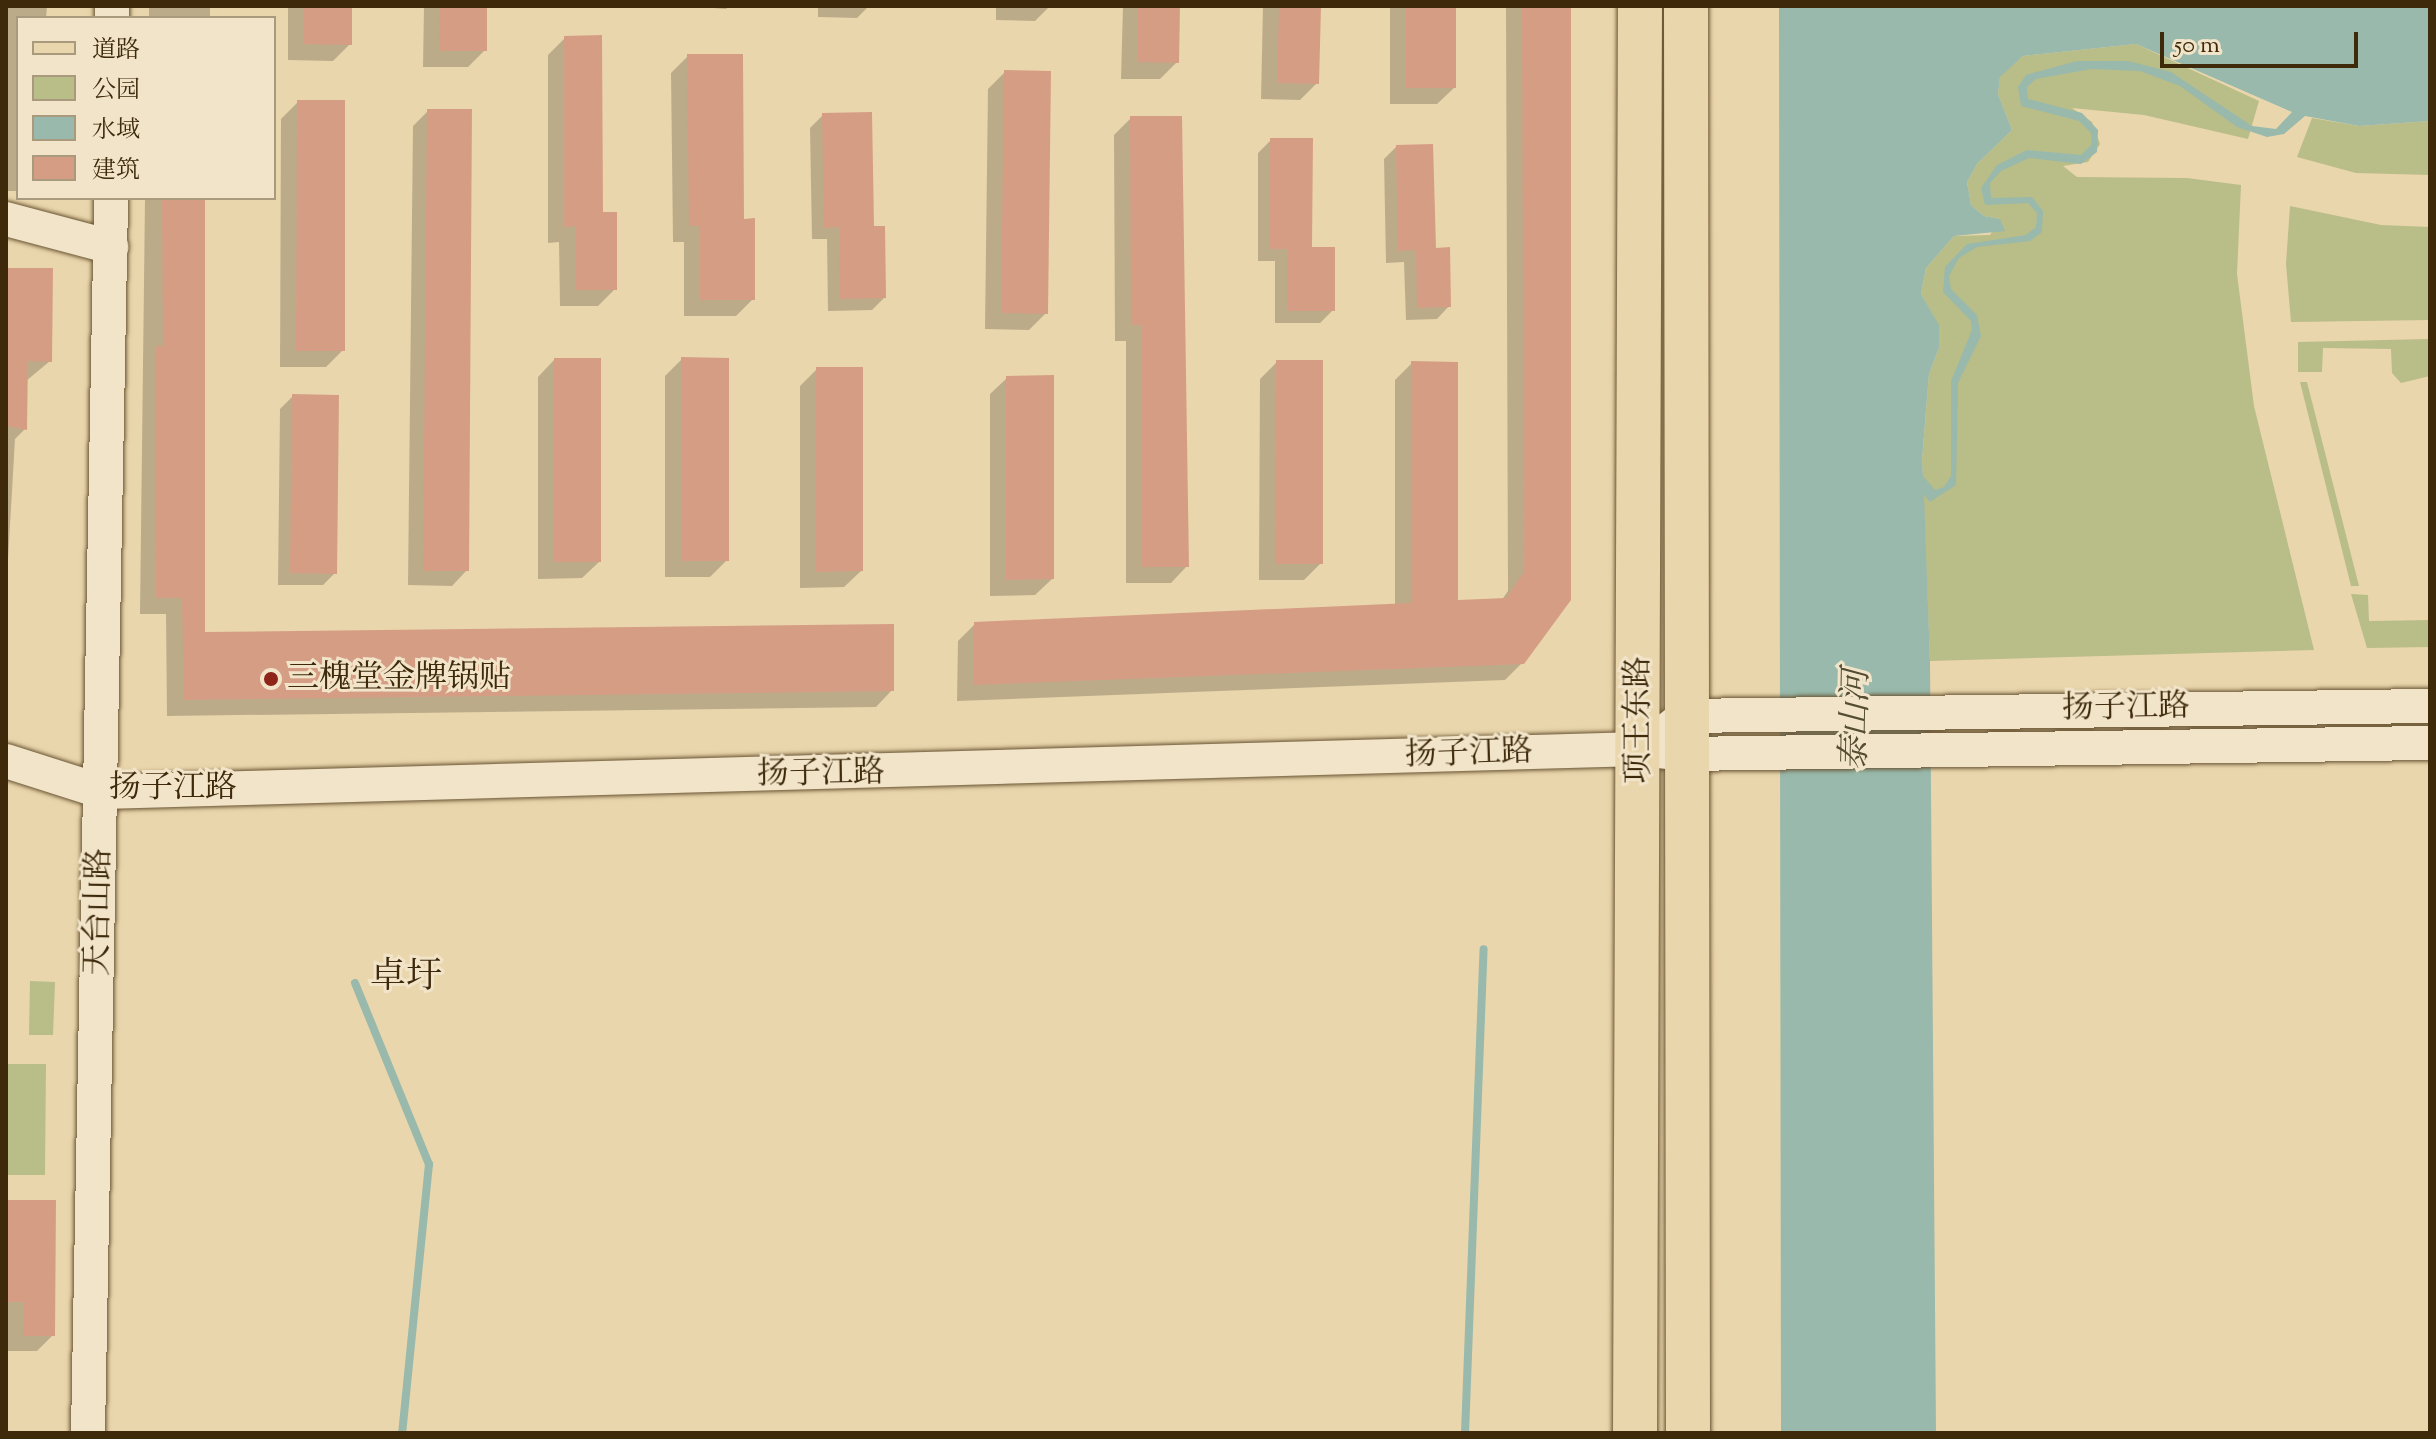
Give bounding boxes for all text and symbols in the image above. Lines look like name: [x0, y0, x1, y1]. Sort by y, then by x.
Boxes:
legend: [16, 16, 276, 200]
scale bar: [2164, 16, 2362, 66]
text: 50 m: [2174, 29, 2220, 63]
text: 道路: [92, 34, 140, 68]
text: 公园: [92, 74, 140, 108]
text: 水域: [92, 114, 140, 148]
text: 建筑: [92, 154, 140, 188]
street label: 项王东路: [1621, 656, 1659, 784]
place label: 三槐堂金牌锅贴: [287, 660, 511, 698]
water label: 泰山河: [1836, 669, 1878, 771]
marker: 三槐堂金牌锅贴: [262, 670, 280, 688]
street label: 扬子江路: [2062, 689, 2190, 729]
street label: 扬子江路: [1404, 734, 1534, 776]
street label: 扬子江路: [757, 755, 885, 795]
street label: 扬子江路: [109, 770, 237, 808]
street label: 天台山路: [80, 848, 120, 976]
district label: 卓圩: [370, 957, 442, 1001]

